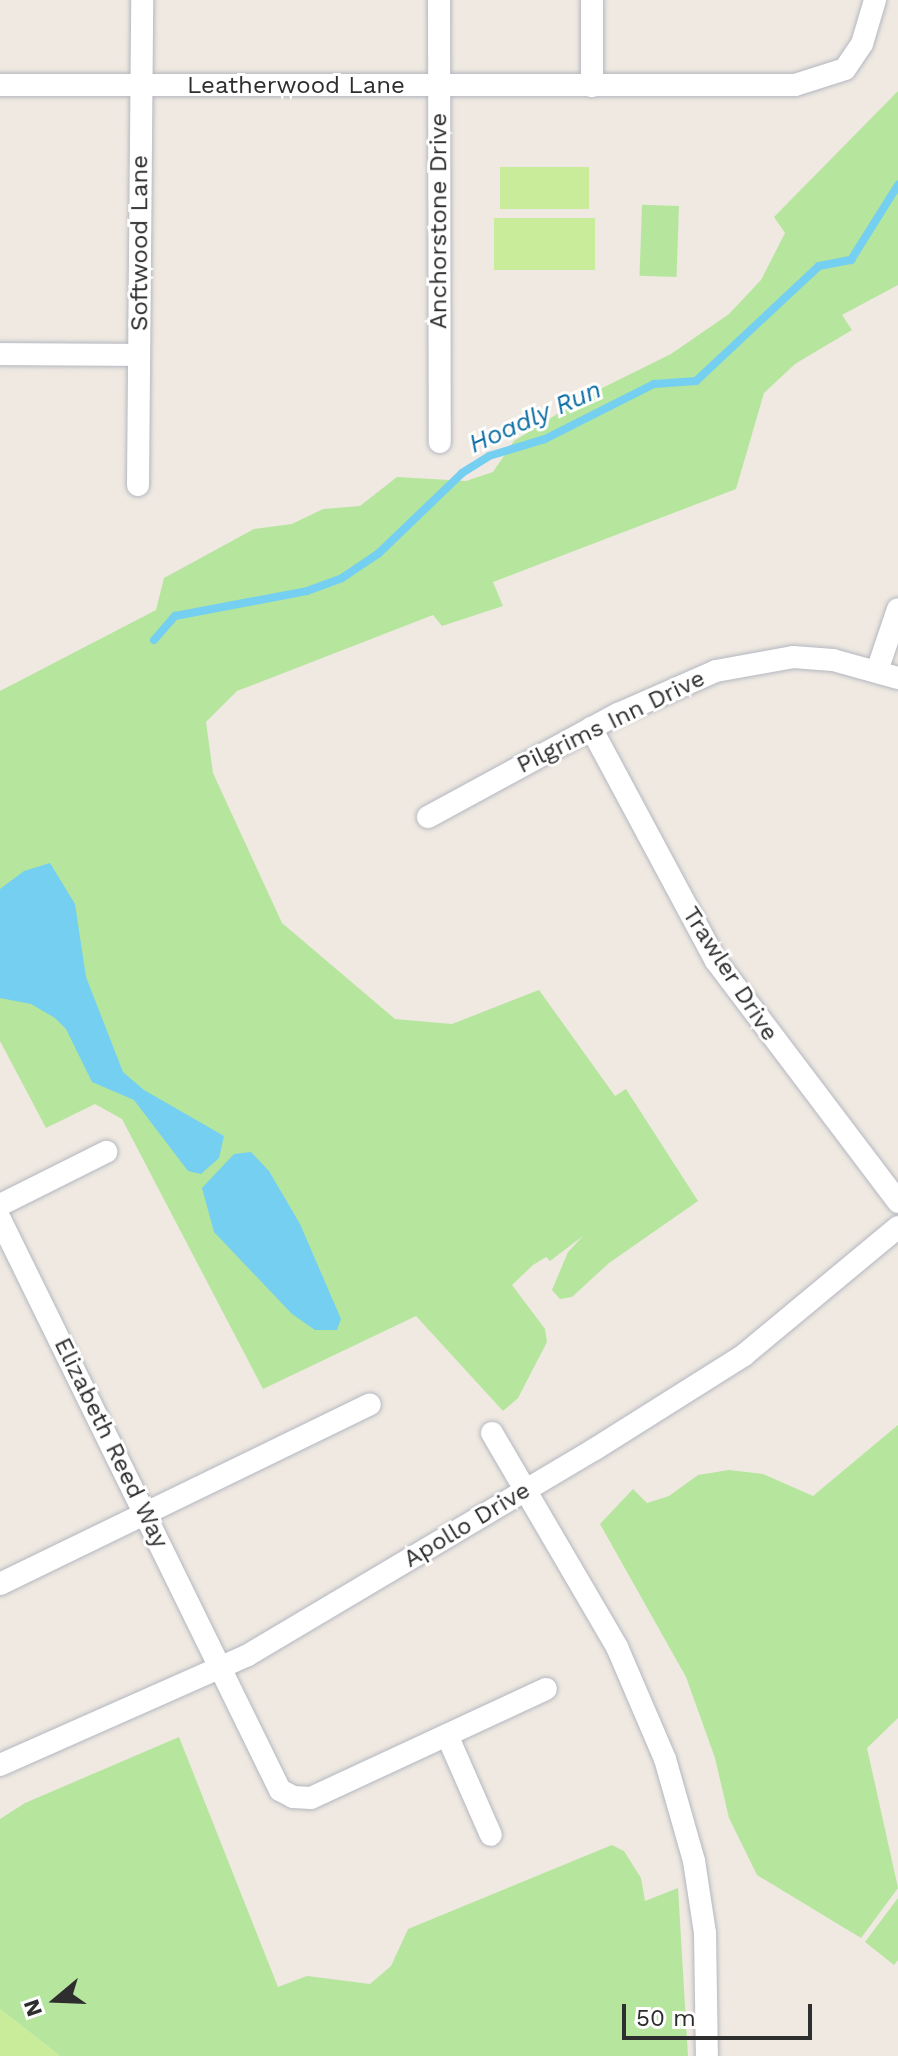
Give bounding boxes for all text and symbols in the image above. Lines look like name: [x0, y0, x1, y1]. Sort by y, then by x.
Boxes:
street label: Leatherwood Lane: [187, 72, 405, 100]
street label: Anchorstone Drive: [425, 113, 453, 329]
street label: Softwood Lane: [126, 155, 154, 331]
water label: Hoadly Run: [464, 374, 606, 460]
street label: Pilgrims Inn Drive: [512, 664, 710, 780]
street label: Trawler Drive: [676, 901, 784, 1047]
street label: Elizabeth Reed Way: [47, 1333, 175, 1553]
street label: Apollo Drive: [399, 1476, 535, 1574]
north arrow: [16, 1960, 96, 2040]
scale bar: [626, 1988, 816, 2038]
text: N: [18, 1996, 47, 2020]
text: 50 m: [636, 2004, 696, 2032]

